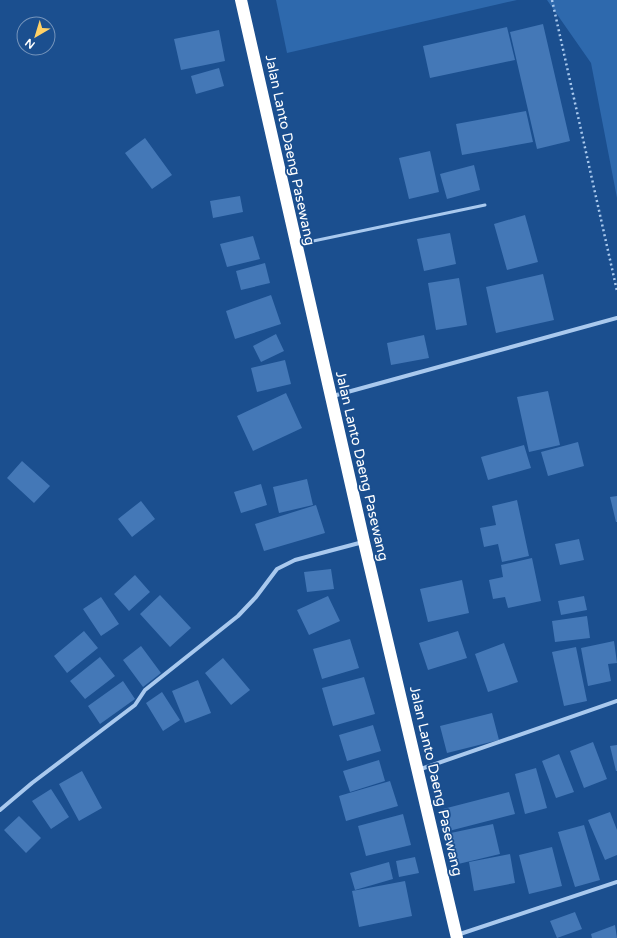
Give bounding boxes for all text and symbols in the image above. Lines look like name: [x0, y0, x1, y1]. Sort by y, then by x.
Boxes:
north arrow: [16, 16, 56, 56]
text: N: [23, 36, 38, 51]
street label: Jalan Lanto Daeng Pasewang: [261, 53, 319, 247]
street label: Jalan Lanto Daeng Pasewang: [332, 369, 392, 563]
street label: Jalan Lanto Daeng Pasewang: [406, 684, 466, 878]

